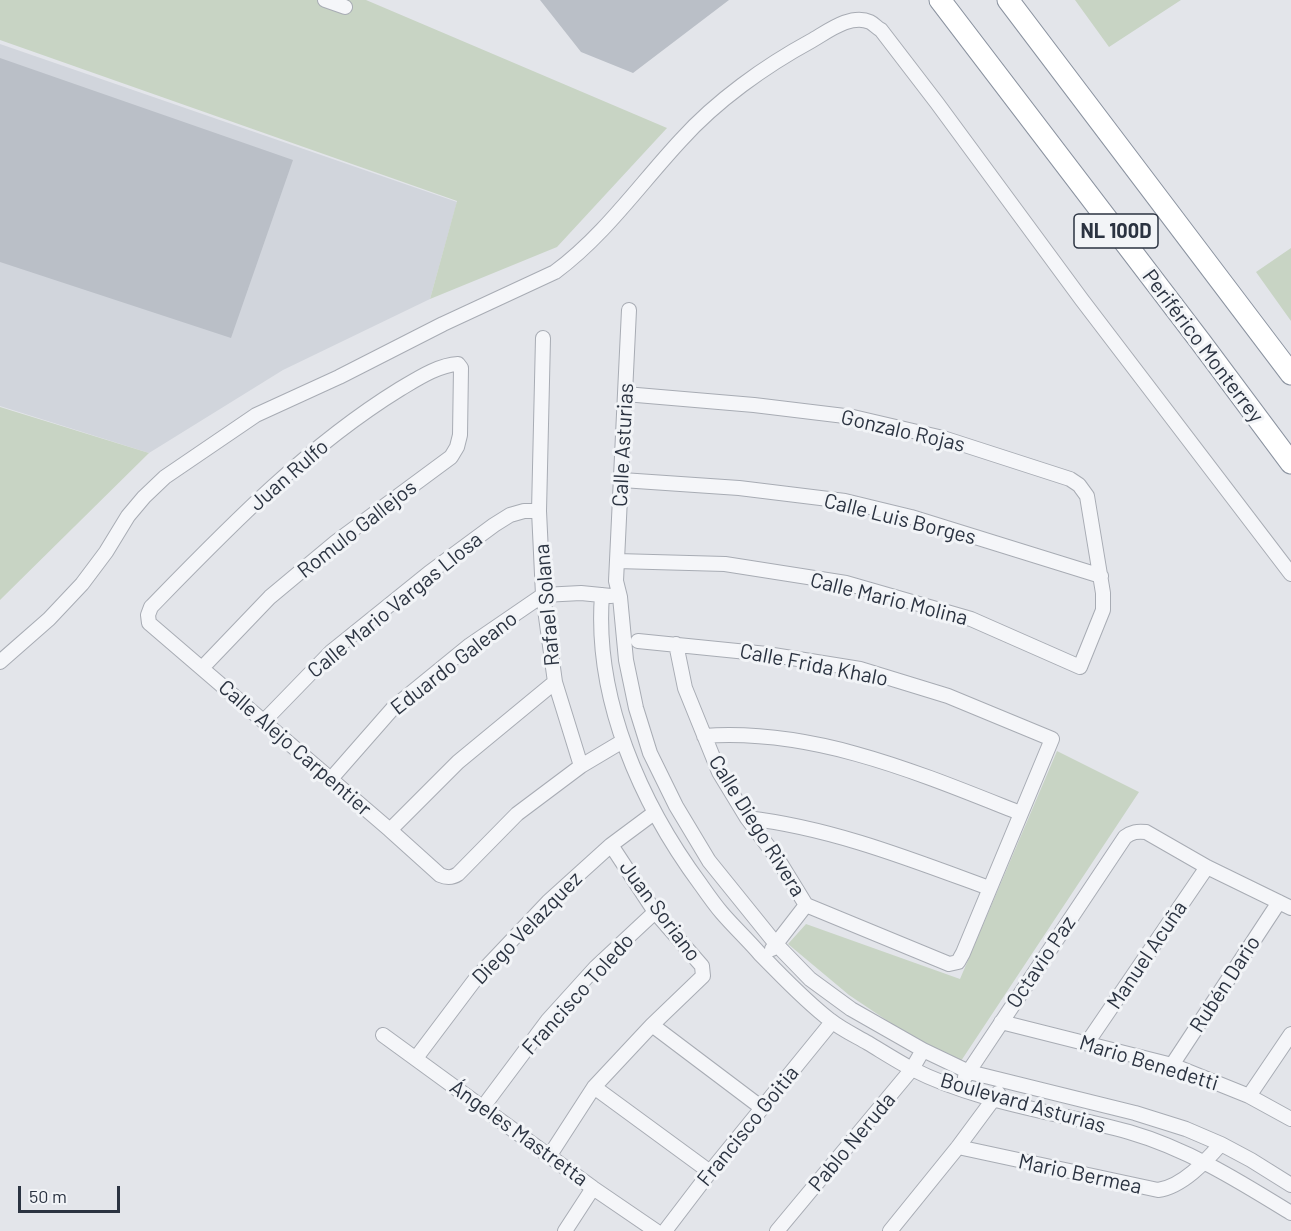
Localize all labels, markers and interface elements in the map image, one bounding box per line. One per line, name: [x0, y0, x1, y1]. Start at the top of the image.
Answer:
road number: NL 100D: [1074, 214, 1158, 248]
street label: Periférico Monterrey: [1137, 264, 1269, 428]
street label: Calle Asturias: [607, 382, 639, 508]
street label: Gonzalo Rojas: [839, 405, 967, 457]
street label: Juan Rulfo: [244, 434, 334, 516]
street label: Romulo Gallejos: [292, 475, 422, 583]
street label: Calle Luis Borges: [821, 488, 979, 550]
street label: Calle Mario Vargas Llosa: [303, 527, 487, 683]
street label: Rafael Solana: [529, 543, 565, 667]
street label: Calle Mario Molina: [808, 567, 970, 631]
street label: Eduardo Galeano: [386, 606, 522, 720]
street label: Calle Frida Khalo: [738, 638, 890, 692]
street label: Calle Alejo Carpentier: [213, 675, 377, 821]
street label: Calle Diego Rivera: [703, 751, 811, 901]
street label: Juan Soriano: [614, 856, 706, 966]
street label: Diego Velazquez: [467, 866, 587, 990]
street label: Manuel Acuña: [1102, 896, 1192, 1014]
street label: Octavio Paz: [1001, 911, 1081, 1013]
street label: Francisco Toledo: [517, 928, 639, 1060]
street label: Rubén Dario: [1184, 931, 1266, 1037]
street label: Mario Benedetti: [1076, 1030, 1222, 1096]
street label: Francisco Goitia: [692, 1061, 804, 1191]
street label: Boulevard Asturias: [937, 1067, 1109, 1139]
street label: Ángeles Mastretta: [445, 1074, 593, 1192]
street label: Pablo Neruda: [803, 1087, 901, 1197]
street label: Mario Bermea: [1016, 1149, 1144, 1199]
scale bar: [21, 1174, 123, 1212]
text: 50 m: [29, 1185, 67, 1207]

